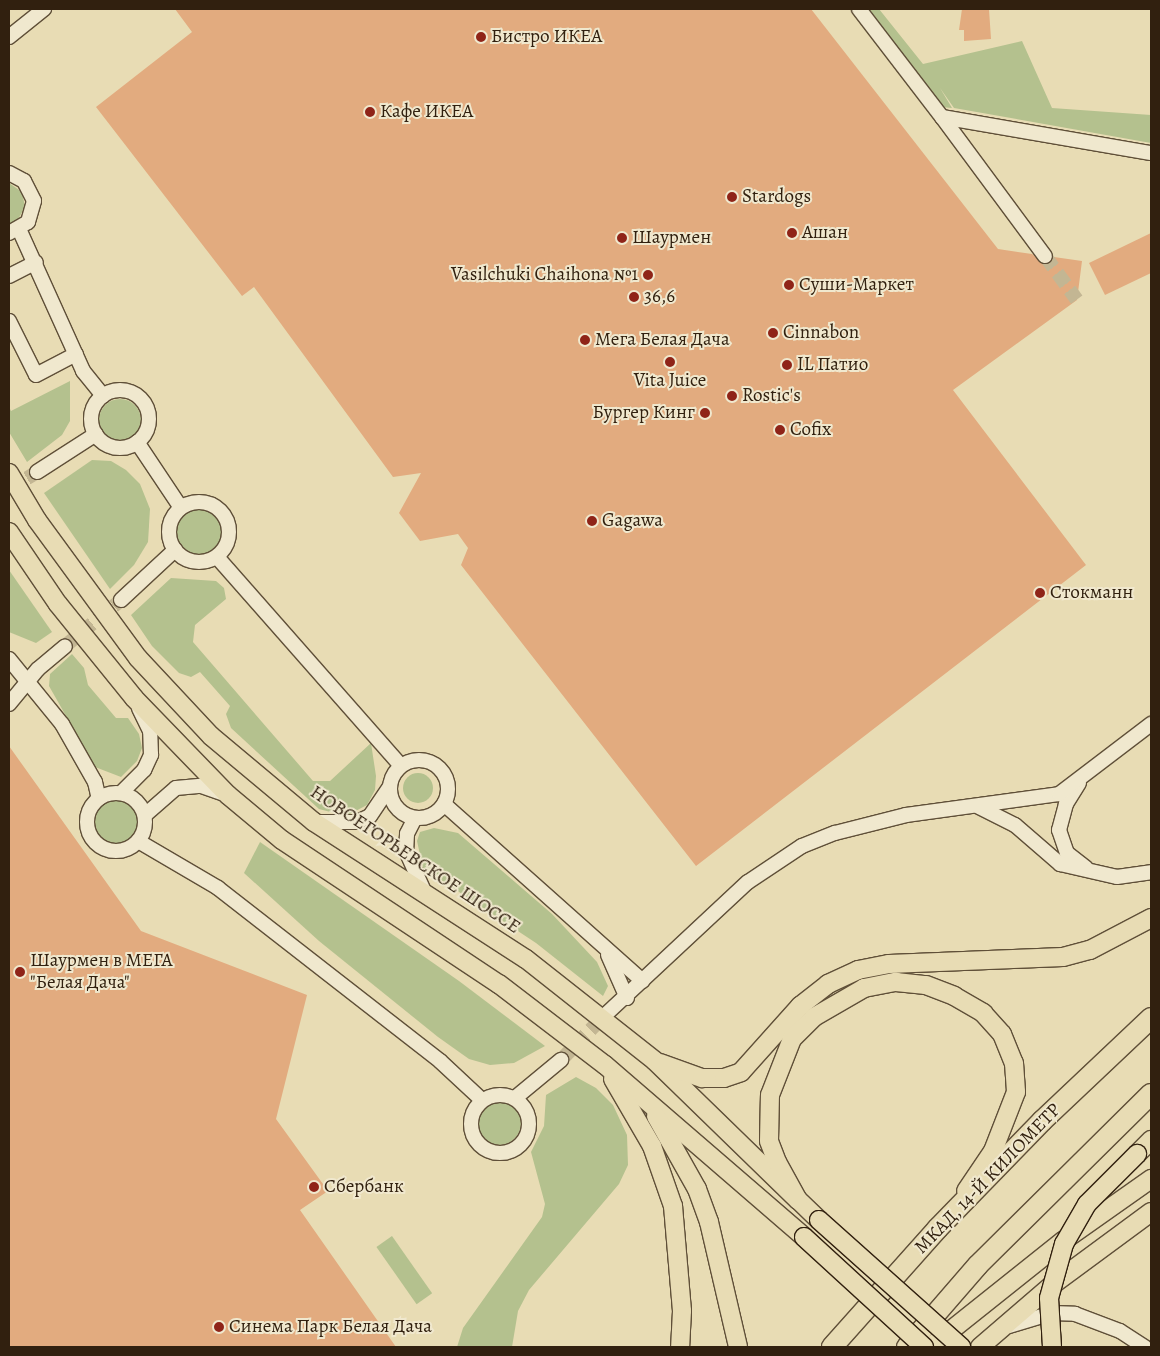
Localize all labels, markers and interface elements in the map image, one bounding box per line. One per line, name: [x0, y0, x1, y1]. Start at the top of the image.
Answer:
place label: Бистро ИКЕА: [491, 26, 602, 48]
marker: Бистро ИКЕА: [475, 31, 487, 43]
place label: Кафе ИКЕА: [380, 101, 473, 123]
marker: Кафе ИКЕА: [364, 106, 376, 118]
place label: Stardogs: [742, 186, 811, 208]
marker: Stardogs: [726, 191, 738, 203]
place label: Ашан: [802, 222, 848, 244]
place label: Шаурмен: [632, 227, 711, 249]
marker: Ашан: [786, 227, 798, 239]
marker: Шаурмен: [616, 232, 628, 244]
place label: Vasilchuki Chaihona №1: [451, 264, 638, 286]
marker: Vasilchuki Chaihona №1: [642, 269, 654, 281]
place label: Суши-Маркет: [799, 274, 914, 296]
marker: Суши-Маркет: [783, 279, 795, 291]
place label: 36,6: [644, 286, 675, 308]
marker: 36,6: [628, 291, 640, 303]
place label: Cinnabon: [783, 322, 859, 344]
marker: Cinnabon: [767, 327, 779, 339]
place label: Мега Белая Дача: [595, 329, 730, 351]
marker: Мега Белая Дача: [579, 334, 591, 346]
place label: IL Патио: [797, 354, 868, 376]
marker: Vita Juice: [664, 356, 676, 368]
marker: IL Патио: [781, 359, 793, 371]
place label: Vita Juice: [634, 370, 706, 392]
place label: Rostic's: [742, 385, 801, 407]
marker: Rostic's: [726, 390, 738, 402]
place label: Бургер Кинг: [592, 402, 695, 424]
marker: Бургер Кинг: [699, 407, 711, 419]
place label: Cofix: [790, 419, 831, 441]
marker: Cofix: [774, 424, 786, 436]
place label: Gagawa: [602, 510, 663, 532]
marker: Gagawa: [586, 515, 598, 527]
place label: Стокманн: [1050, 582, 1133, 604]
marker: Стокманн: [1034, 587, 1046, 599]
street label: НОВОЕГОРЬЕВСКОЕ ШОССЕ: [306, 781, 524, 939]
place label: Шаурмен в МЕГА "Белая Дача": [30, 950, 173, 994]
marker: Шаурмен в МЕГА "Белая Дача": [14, 966, 26, 978]
street label: МКАД, 14-Й КИЛОМЕТР: [910, 1099, 1066, 1259]
place label: Сбербанк: [324, 1176, 404, 1198]
marker: Сбербанк: [308, 1181, 320, 1193]
place label: Синема Парк Белая Дача: [229, 1316, 432, 1338]
marker: Синема Парк Белая Дача: [213, 1321, 225, 1333]

